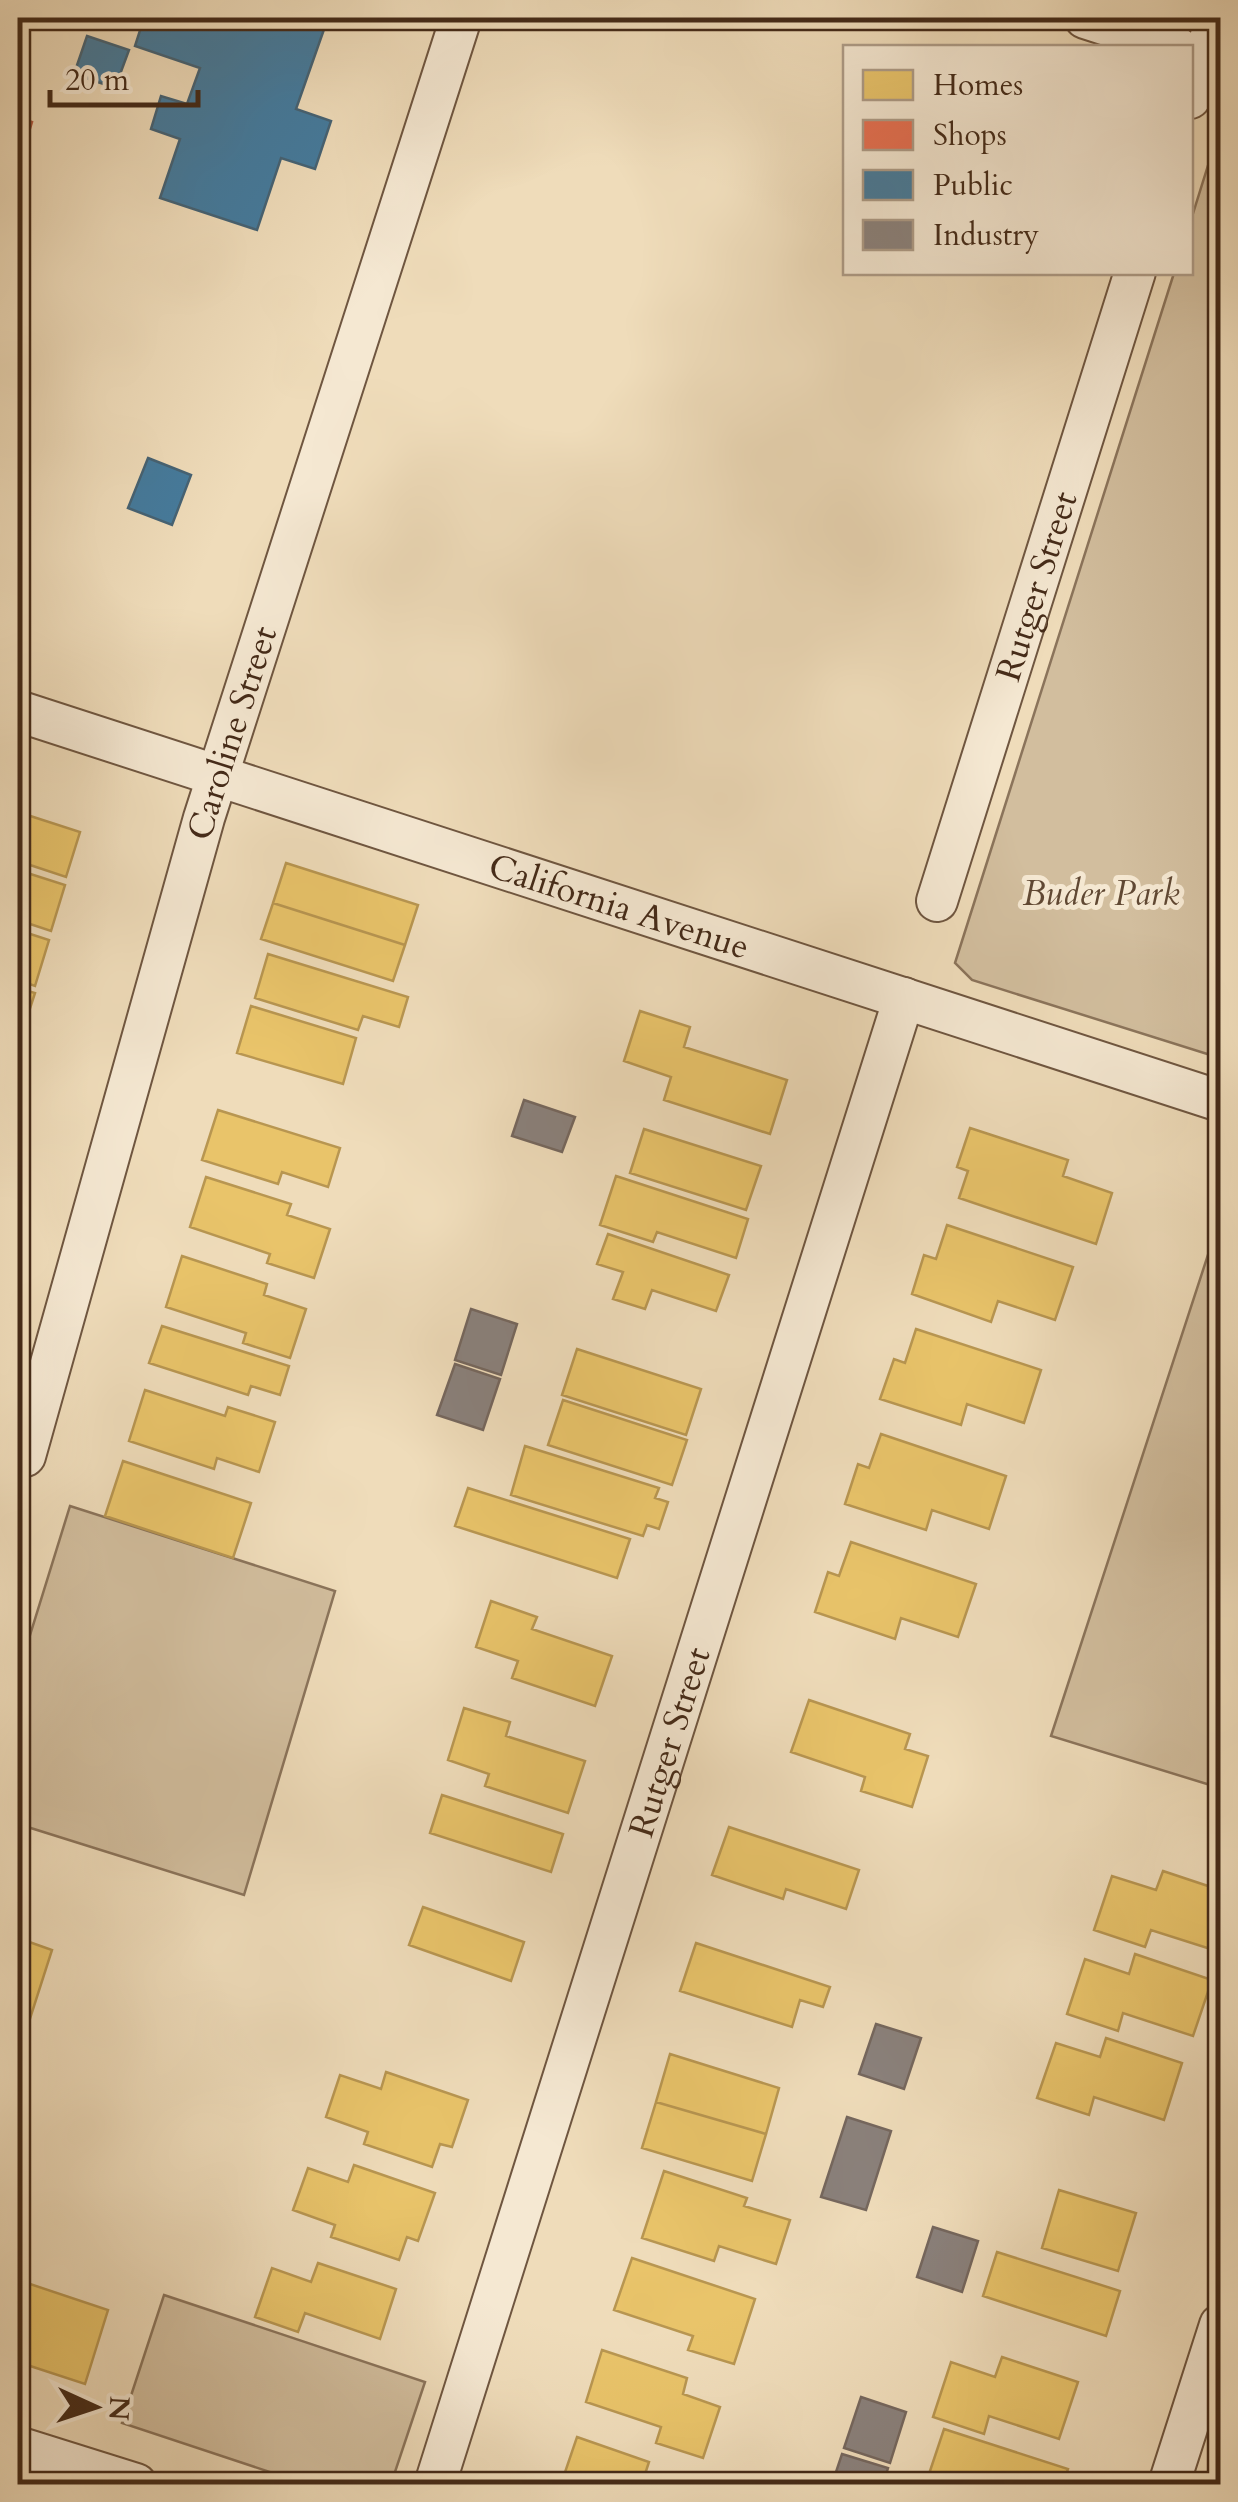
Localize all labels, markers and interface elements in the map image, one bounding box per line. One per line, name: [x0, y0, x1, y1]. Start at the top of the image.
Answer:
scale bar: [50, 45, 198, 107]
legend: [843, 45, 1193, 275]
text: 20 m: [65, 60, 130, 101]
text: Homes: [933, 65, 1023, 106]
text: Shops: [933, 115, 1007, 156]
text: Public: [933, 165, 1013, 206]
text: Industry: [933, 215, 1039, 256]
street label: Rutger Street: [985, 486, 1089, 687]
street label: Caroline Street: [176, 620, 289, 846]
street label: California Avenue: [483, 842, 755, 972]
park label: Buder Park: [1022, 870, 1180, 918]
street label: Rutger Street: [618, 1641, 723, 1843]
north arrow: [45, 2357, 145, 2457]
text: N: [99, 2395, 139, 2421]

